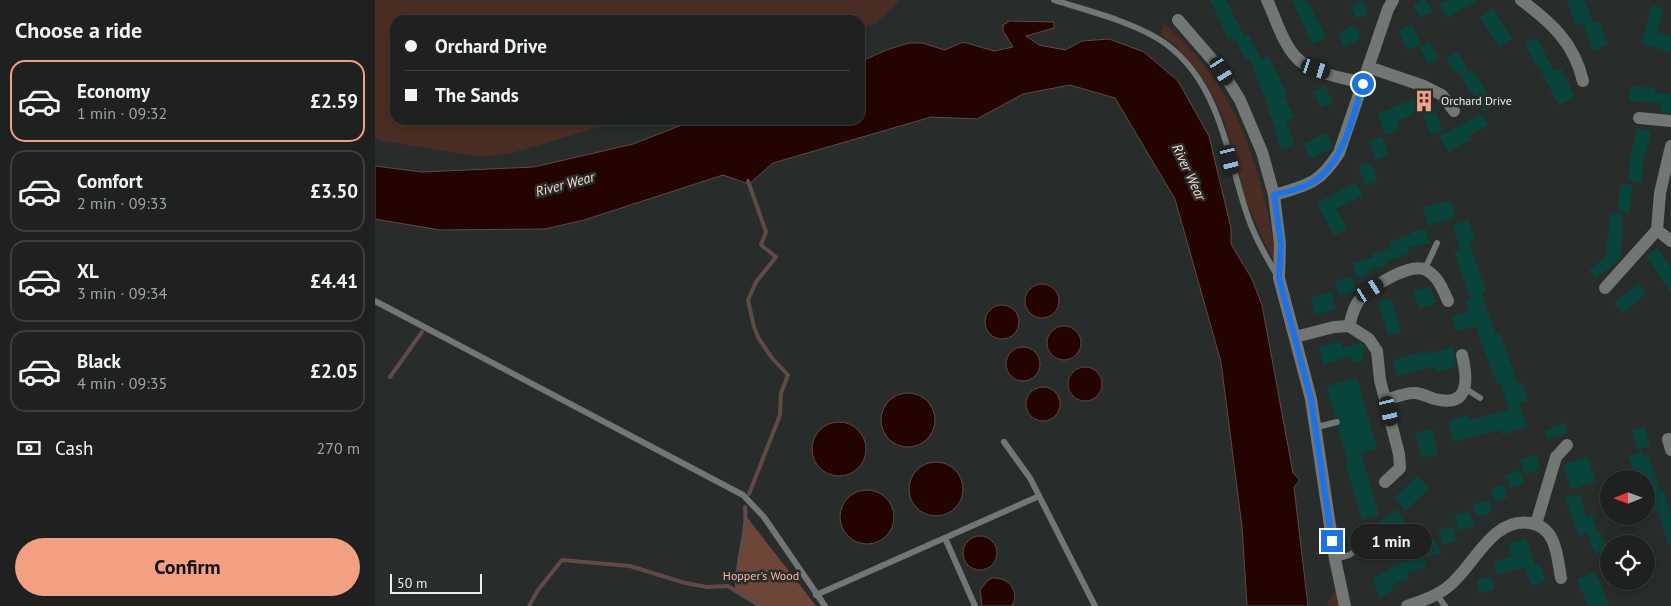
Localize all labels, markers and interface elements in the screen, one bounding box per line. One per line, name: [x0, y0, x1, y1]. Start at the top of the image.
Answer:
text: Choose a ride: [15, 16, 142, 44]
text: Orchard Drive: [435, 34, 547, 58]
car: [1207, 54, 1236, 88]
car: [1299, 57, 1332, 81]
route start: [1352, 73, 1374, 95]
icon: car: [17, 79, 62, 124]
text: Economy: [77, 79, 150, 103]
text: The Sands: [435, 83, 519, 107]
building icon: Orchard Drive: [1411, 88, 1437, 114]
text: £2.59: [310, 89, 358, 113]
place label: Orchard Drive: [1441, 93, 1512, 108]
text: 1 min · 09:32: [77, 103, 167, 123]
water label: River Wear: [1168, 141, 1211, 204]
car: [1219, 144, 1240, 176]
water label: River Wear: [533, 167, 598, 201]
icon: car: [17, 169, 62, 214]
text: Comfort: [77, 169, 143, 193]
text: £3.50: [310, 179, 358, 203]
text: 2 min · 09:33: [77, 193, 167, 213]
icon: car: [17, 259, 62, 304]
text: XL: [77, 259, 99, 283]
text: £4.41: [310, 269, 358, 293]
car: [1353, 276, 1386, 304]
text: 3 min · 09:34: [77, 283, 167, 303]
icon: car: [17, 349, 62, 394]
text: Black: [77, 349, 121, 373]
text: £2.05: [310, 359, 358, 383]
text: 4 min · 09:35: [77, 373, 167, 393]
car: [1378, 395, 1399, 427]
icon: cash: [15, 434, 43, 462]
text: Cash: [55, 436, 93, 460]
text: 270 m: [317, 438, 360, 458]
north arrow: [1600, 470, 1655, 525]
map controls: [1600, 470, 1655, 590]
callout: 1 min: [1349, 524, 1432, 558]
route end: [1321, 530, 1343, 552]
text: 1 min: [1371, 531, 1411, 551]
button: locate: [1600, 535, 1655, 590]
button: Confirm: [15, 538, 360, 596]
park label: Hopper's Wood: [723, 568, 799, 583]
scale bar: [390, 571, 483, 594]
text: 50 m: [397, 574, 427, 592]

